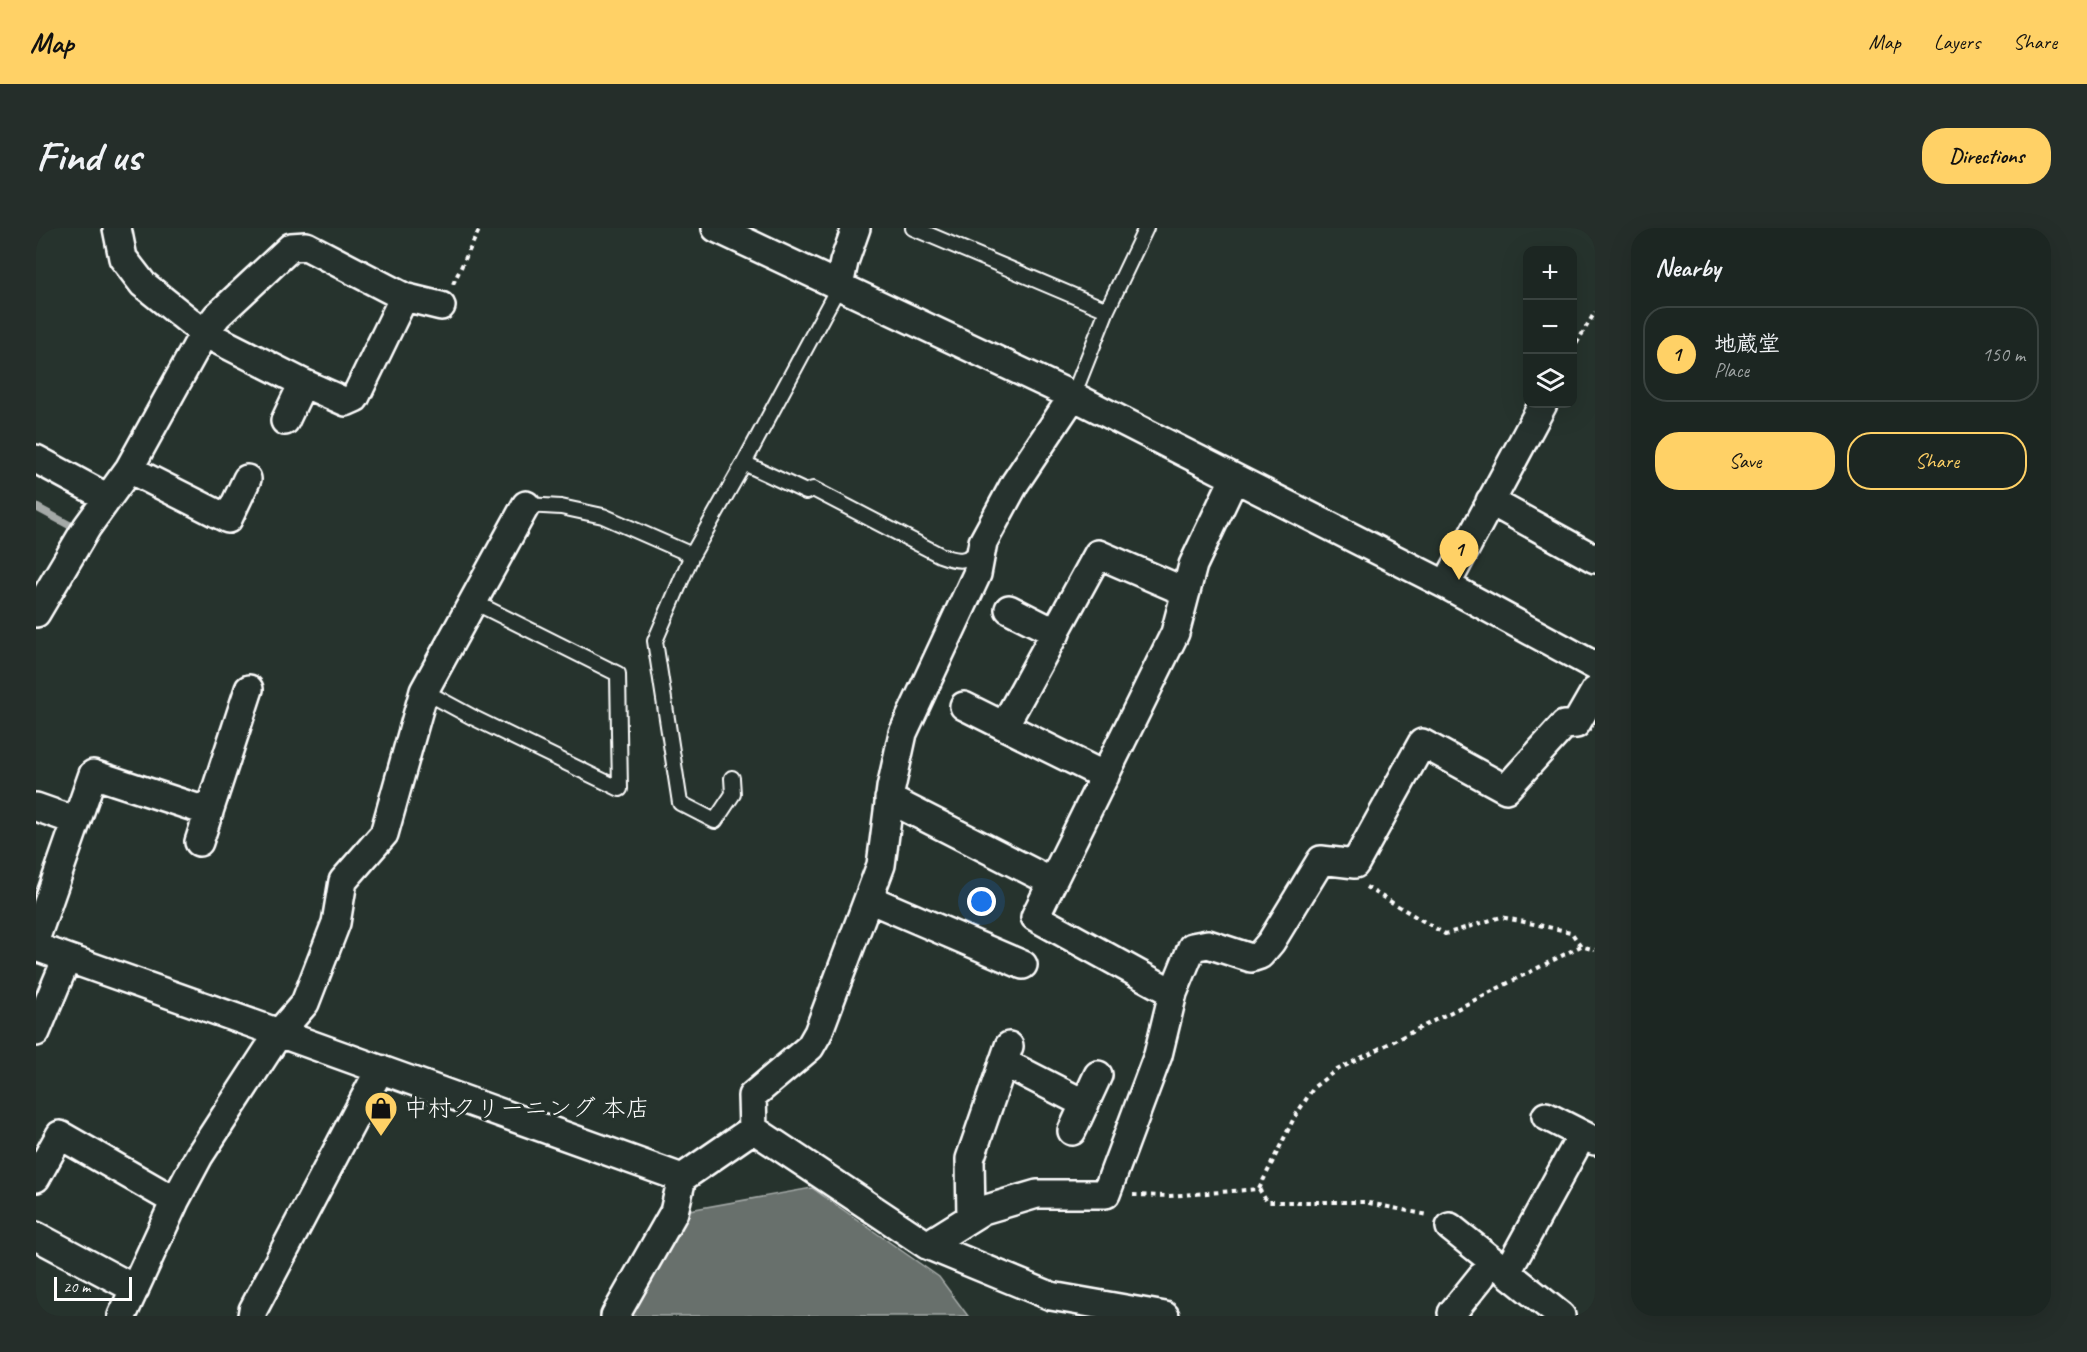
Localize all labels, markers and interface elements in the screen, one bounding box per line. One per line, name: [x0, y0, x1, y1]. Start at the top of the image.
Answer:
text: Map: [30, 25, 73, 60]
text: Map: [1868, 29, 1901, 55]
text: Layers: [1934, 29, 1980, 55]
text: Share: [2013, 29, 2057, 55]
button: Directions: [1922, 128, 2051, 184]
text: Find us: [36, 130, 141, 183]
map controls: [1523, 246, 1577, 408]
button: +: [1523, 246, 1577, 300]
text: Nearby: [1655, 251, 1720, 284]
button: −: [1523, 300, 1577, 354]
text: 地蔵堂: [1714, 330, 1780, 358]
text: 1: [1672, 342, 1681, 367]
text: 150 m: [1982, 342, 2025, 367]
button: layers: [1523, 354, 1577, 408]
text: Place: [1714, 358, 1749, 383]
button: Save: [1655, 432, 1835, 490]
button: Share: [1847, 432, 2027, 490]
pin: 1: [1440, 530, 1478, 580]
your location: [967, 887, 996, 916]
shop icon: 中村クリーニング 本店: [363, 1090, 399, 1137]
place label: 中村クリーニング 本店: [404, 1093, 650, 1123]
scale bar: [54, 1274, 132, 1302]
text: 20 m: [63, 1277, 90, 1297]

